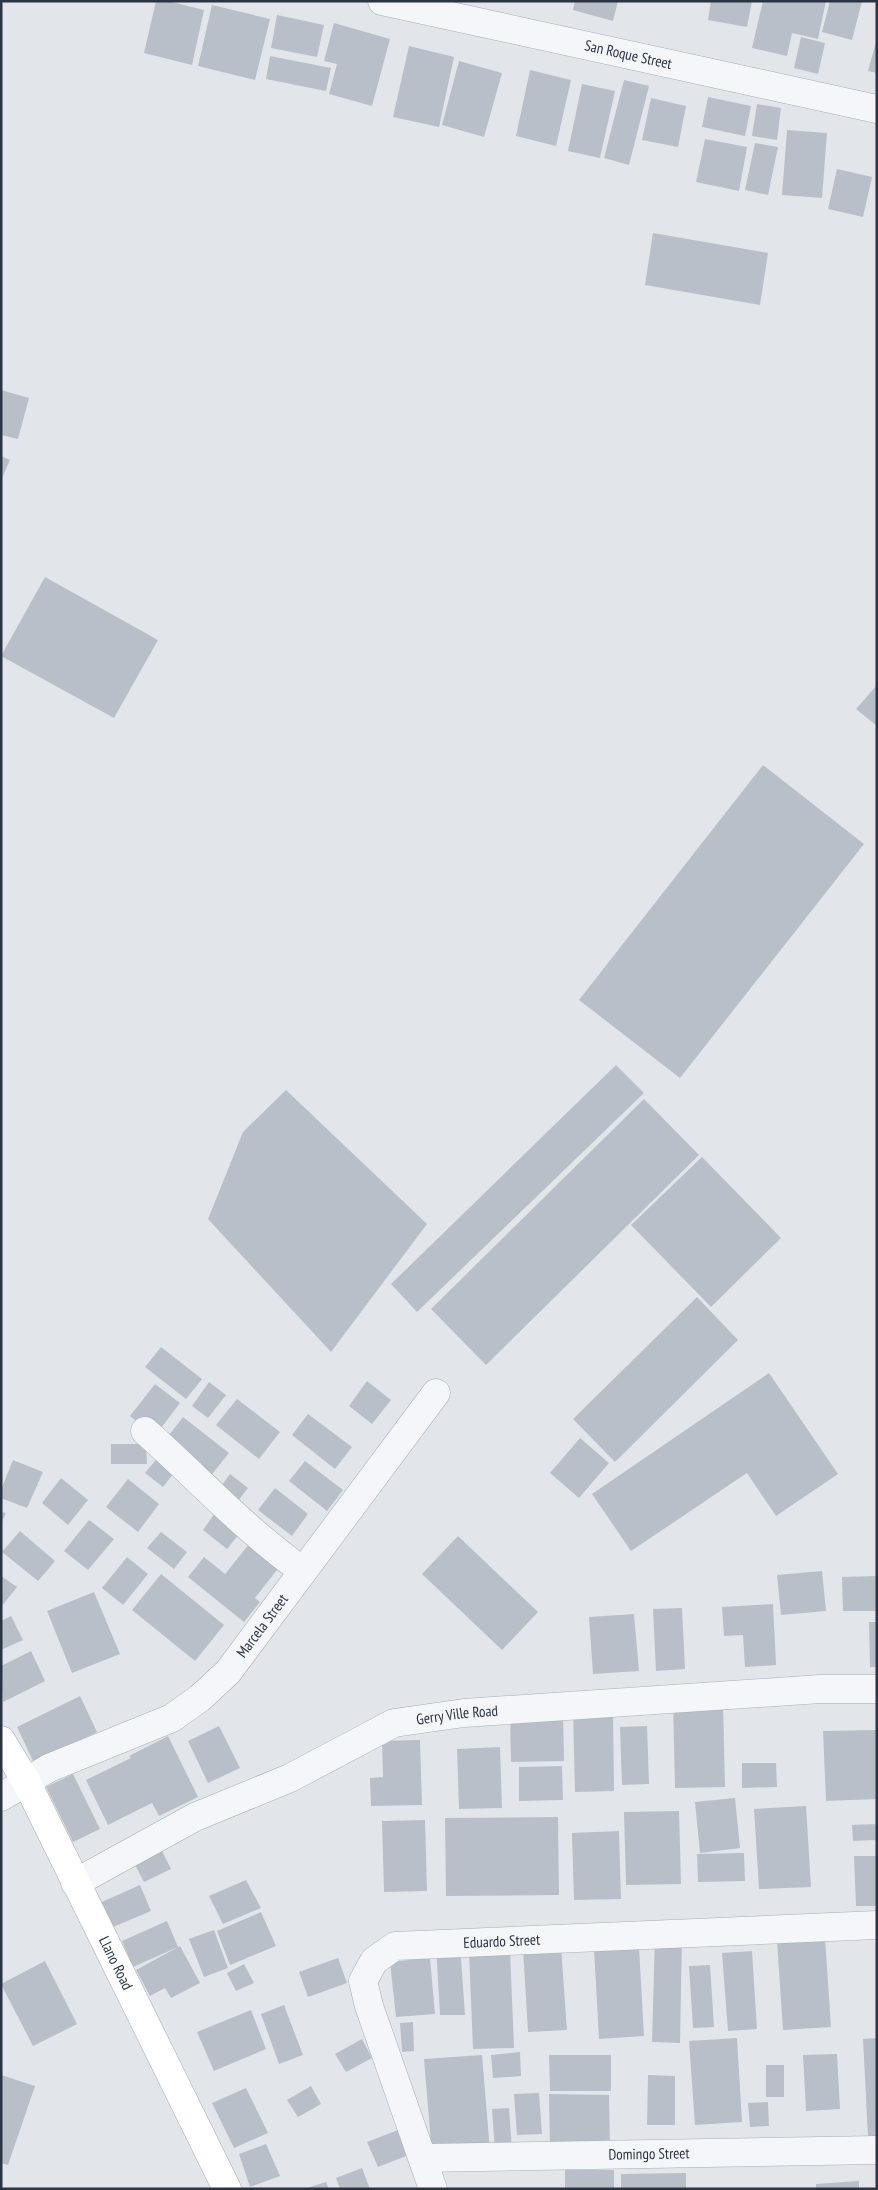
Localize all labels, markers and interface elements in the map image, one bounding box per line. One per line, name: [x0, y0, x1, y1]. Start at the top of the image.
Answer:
street label: San Roque Street: [583, 35, 674, 73]
street label: Marcela Street: [232, 1590, 292, 1661]
street label: Gerry Ville Road: [415, 1701, 499, 1729]
street label: Eduardo Street: [463, 1930, 540, 1952]
street label: Llano Road: [95, 1933, 137, 1993]
street label: Domingo Street: [608, 2143, 690, 2164]

